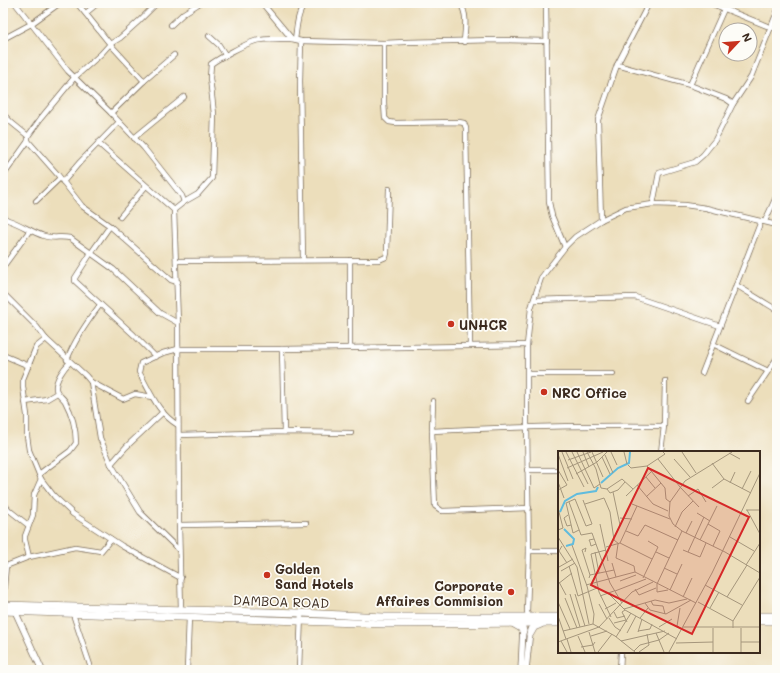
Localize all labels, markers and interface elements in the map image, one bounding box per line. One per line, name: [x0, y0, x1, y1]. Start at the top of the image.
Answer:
north arrow: [718, 22, 758, 62]
text: N: [739, 30, 756, 44]
place label: UNHCR: [459, 316, 507, 333]
marker: UNHCR: [446, 319, 456, 329]
place label: NRC Office: [552, 384, 627, 401]
marker: NRC Office: [539, 387, 549, 397]
inset map: [558, 451, 760, 653]
place label: Golden Sand Hotels: [275, 560, 353, 592]
marker: Golden Sand Hotels: [262, 570, 272, 580]
place label: Corporate Affaires Commision: [376, 577, 503, 609]
marker: Corporate Affaires Commision: [506, 587, 516, 597]
street label: DAMBOA ROAD: [233, 591, 330, 611]

